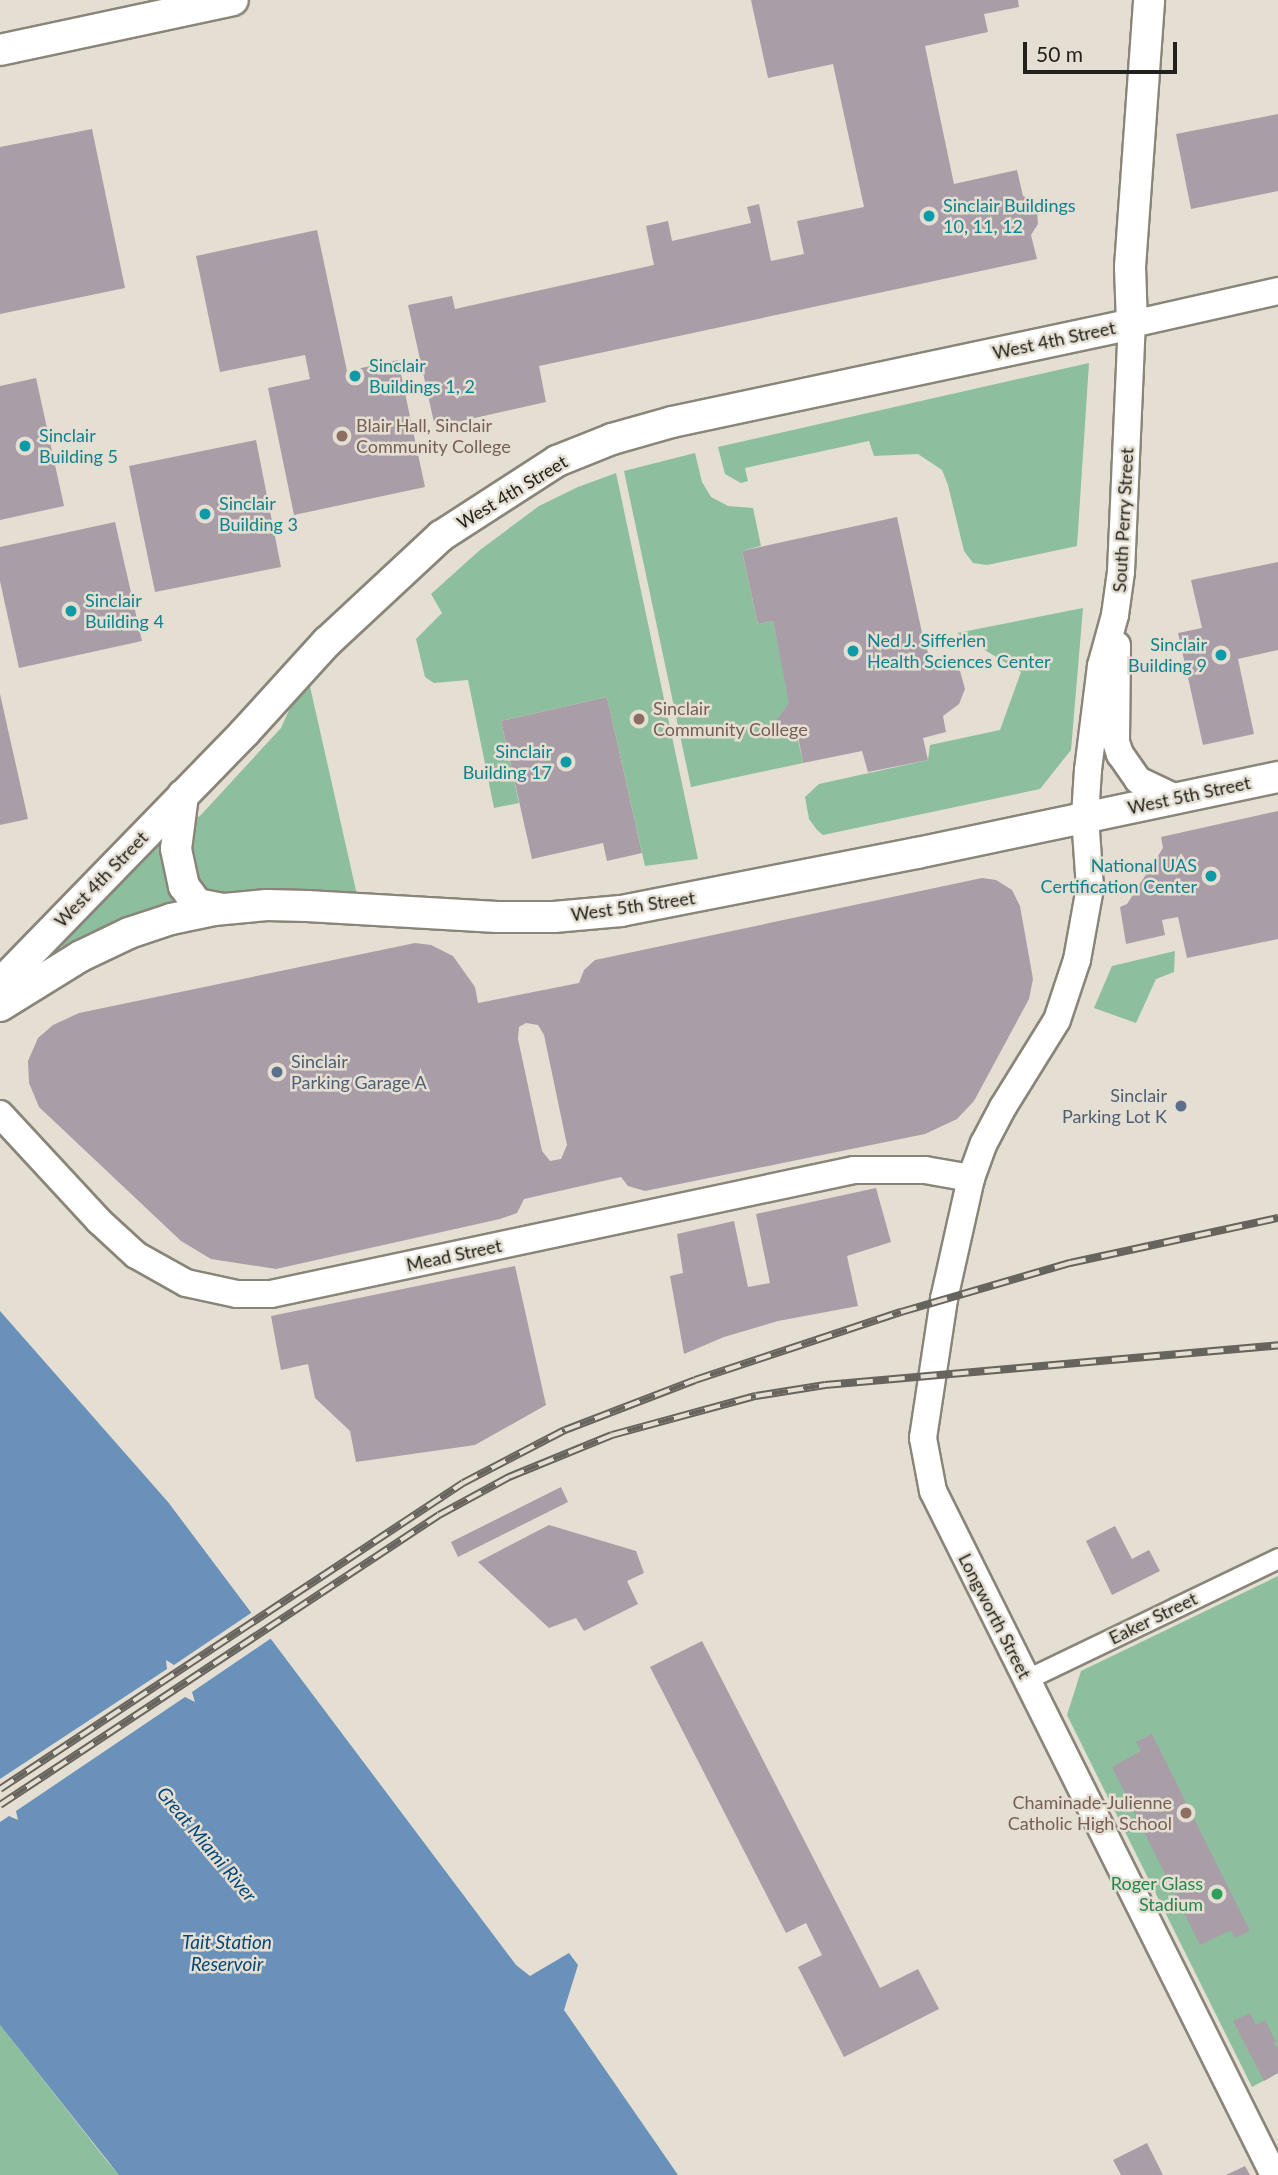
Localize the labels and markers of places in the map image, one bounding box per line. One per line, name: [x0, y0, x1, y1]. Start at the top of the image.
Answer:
place label: Sinclair Buildings 10, 11, 12: [943, 195, 1076, 238]
marker: Sinclair Buildings 10, 11, 12: [921, 208, 937, 224]
place label: Sinclair Buildings 1, 2: [369, 355, 475, 398]
marker: Sinclair Buildings 1, 2: [347, 368, 363, 384]
place label: Blair Hall, Sinclair Community College: [356, 415, 511, 458]
place label: Sinclair Building 5: [39, 425, 118, 467]
marker: Blair Hall, Sinclair Community College: [334, 428, 350, 444]
marker: Sinclair Building 5: [17, 438, 33, 454]
place label: Sinclair Building 3: [219, 493, 298, 536]
marker: Sinclair Building 3: [197, 506, 213, 522]
place label: Sinclair Building 4: [85, 590, 164, 632]
marker: Sinclair Building 4: [63, 603, 79, 619]
place label: Ned J. Sifferlen Health Sciences Center: [867, 630, 1051, 672]
place label: Sinclair Building 9: [1128, 634, 1207, 676]
marker: Ned J. Sifferlen Health Sciences Center: [845, 643, 861, 659]
marker: Sinclair Building 9: [1213, 647, 1229, 663]
place label: Sinclair Community College: [653, 698, 808, 740]
marker: Sinclair Community College: [631, 711, 647, 727]
place label: Sinclair Building 17: [463, 741, 552, 784]
marker: Sinclair Building 17: [558, 754, 574, 770]
place label: National UAS Certification Center: [1041, 855, 1197, 898]
marker: National UAS Certification Center: [1203, 868, 1219, 884]
place label: Sinclair Parking Garage A: [291, 1051, 427, 1094]
marker: Sinclair Parking Garage A: [269, 1064, 285, 1080]
place label: Sinclair Parking Lot K: [1062, 1085, 1167, 1128]
marker: Sinclair Parking Lot K: [1173, 1098, 1189, 1114]
place label: Chaminade-Julienne Catholic High School: [1008, 1792, 1172, 1834]
marker: Chaminade-Julienne Catholic High School: [1178, 1805, 1194, 1821]
place label: Roger Glass Stadium: [1110, 1873, 1203, 1916]
marker: Roger Glass Stadium: [1209, 1886, 1225, 1902]

